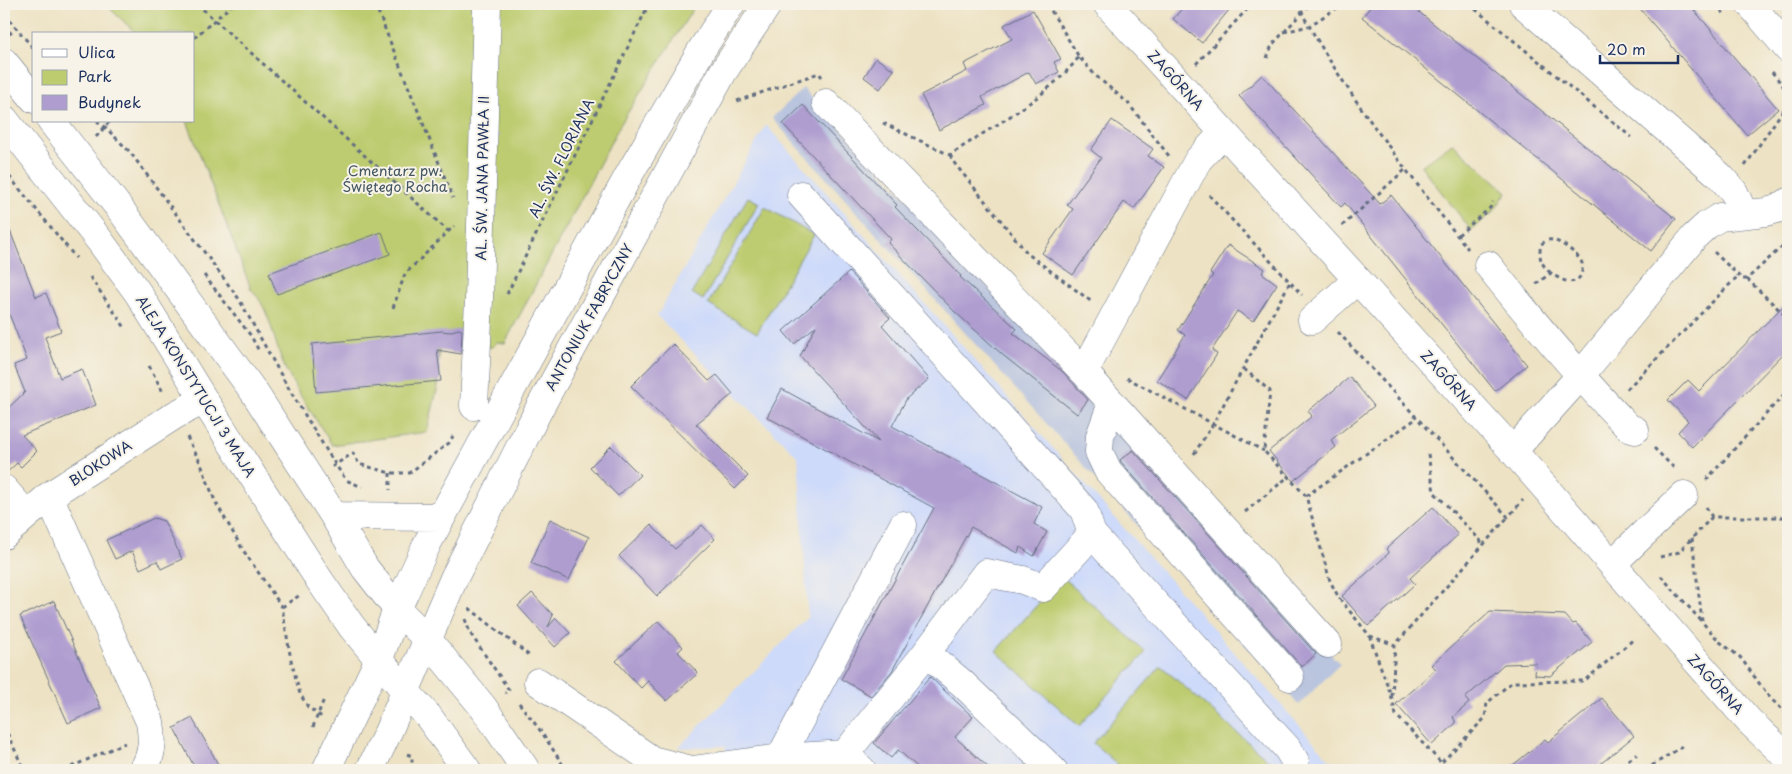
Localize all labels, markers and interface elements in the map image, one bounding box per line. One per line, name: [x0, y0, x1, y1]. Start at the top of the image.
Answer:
legend: [32, 32, 195, 122]
scale bar: [1600, 32, 1677, 64]
text: 20 m: [1607, 37, 1646, 60]
text: Ulica: [78, 40, 116, 63]
street label: ZAGÓRNA: [1143, 45, 1209, 115]
text: Park: [78, 64, 112, 87]
text: Budynek: [78, 90, 141, 113]
street label: AL. ŚW. FLORIANA: [523, 94, 599, 221]
street label: AL. ŚW. JANA PAWŁA II: [470, 95, 494, 261]
park label: Cmentarz pw. Świętego Rocha: [343, 160, 448, 197]
street label: ANTONIUK FABRYCZNY: [540, 240, 638, 394]
street label: ALEJA KONSTYTUCJI 3 MAJA: [131, 291, 261, 481]
street label: ZAGÓRNA: [1416, 345, 1482, 415]
street label: BLOKOWA: [64, 435, 136, 491]
street label: ZAGÓRNA: [1683, 649, 1749, 719]

